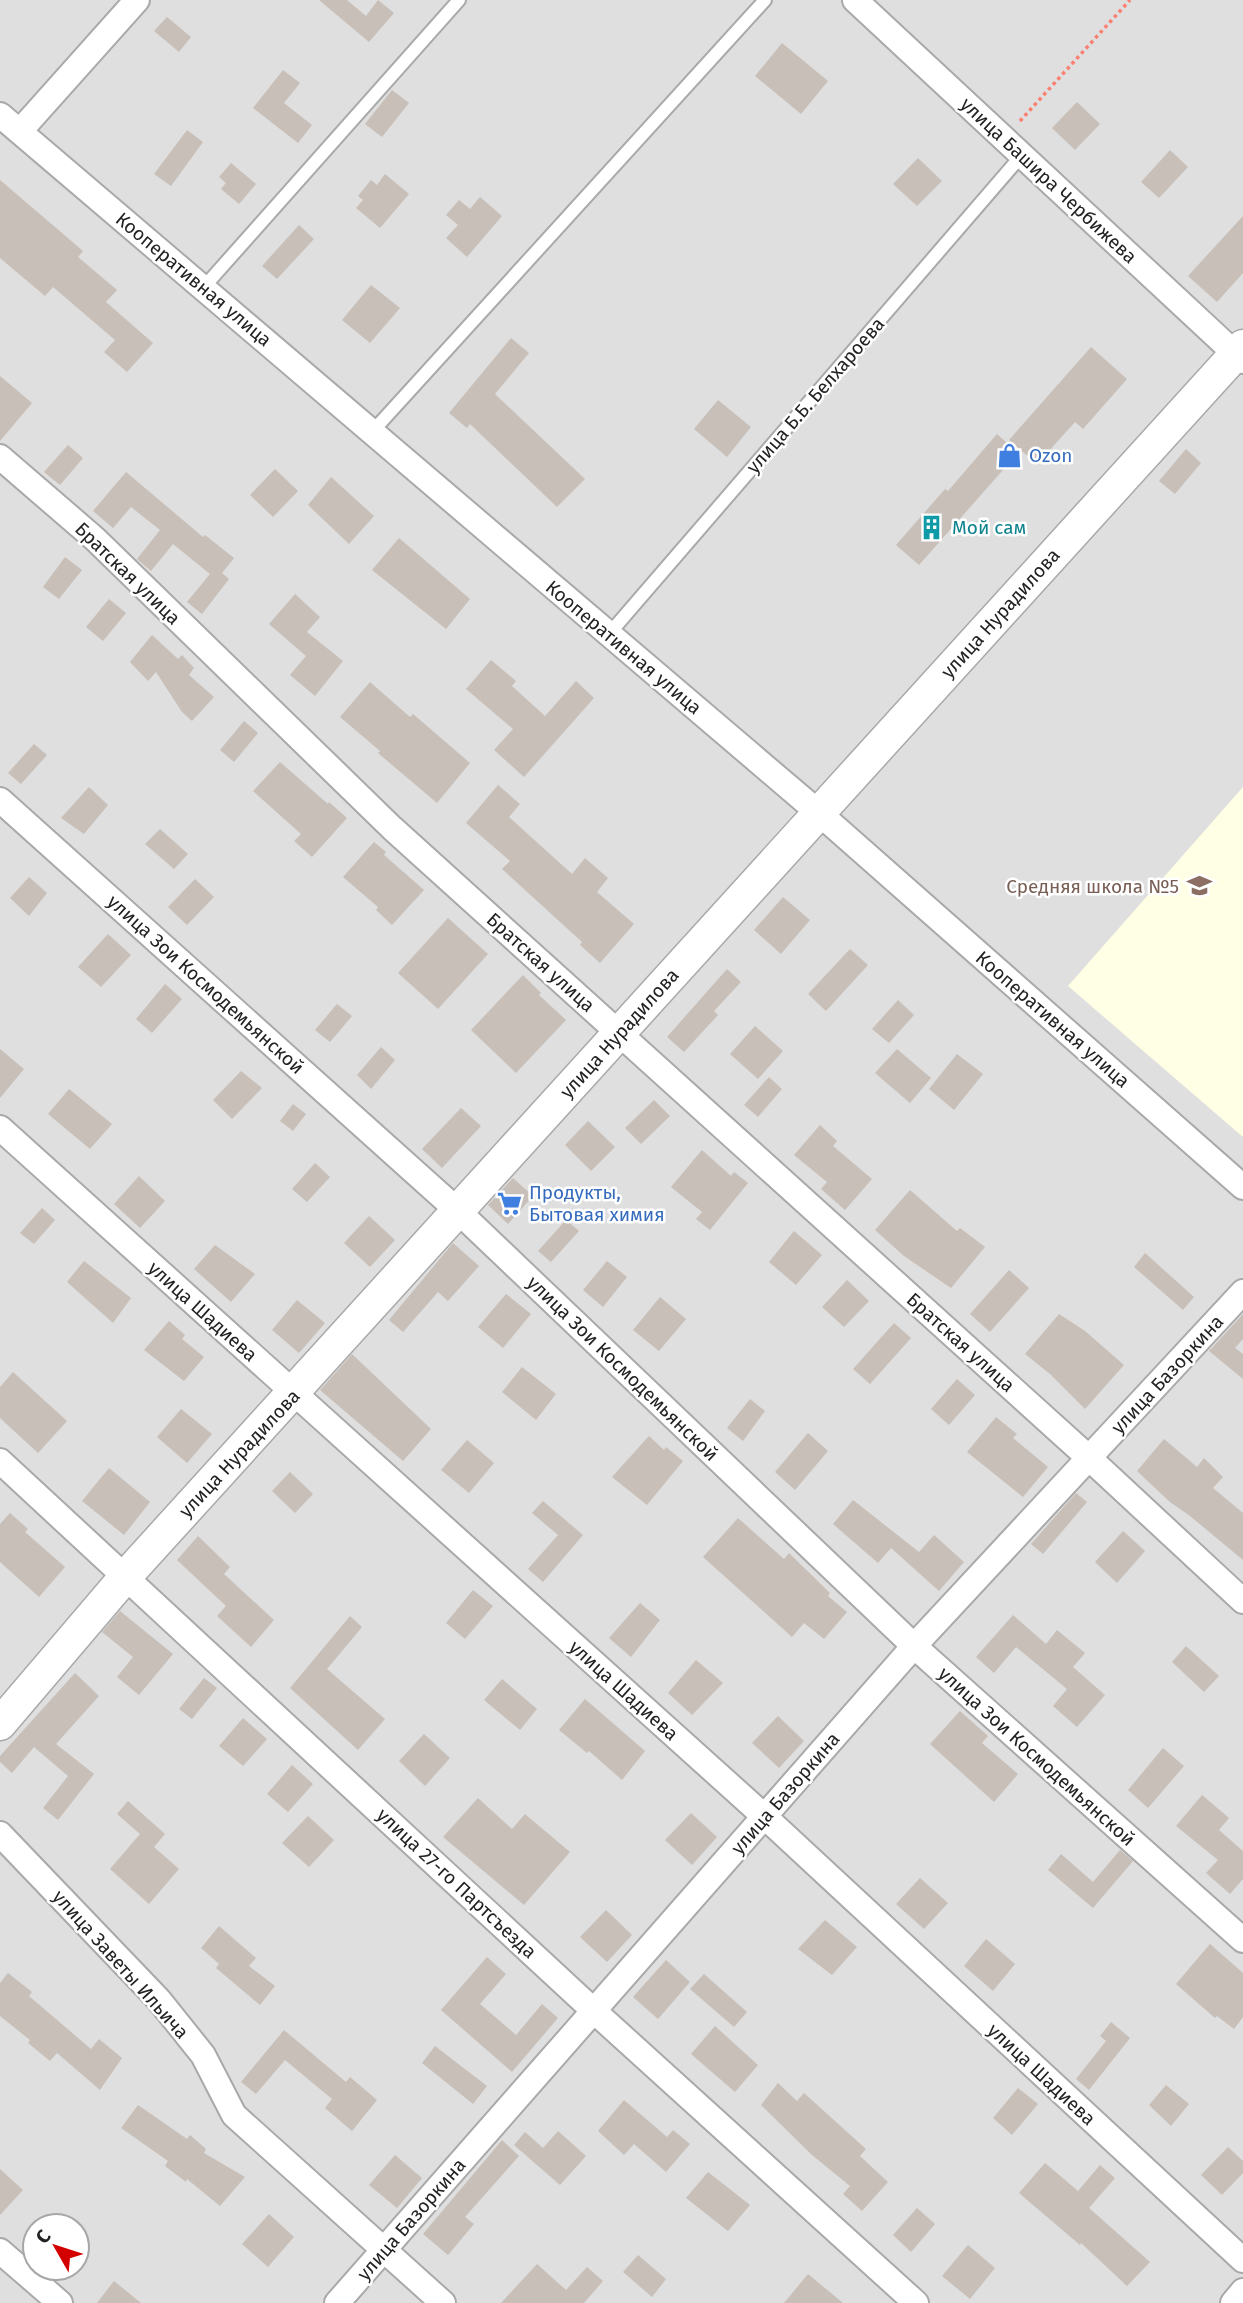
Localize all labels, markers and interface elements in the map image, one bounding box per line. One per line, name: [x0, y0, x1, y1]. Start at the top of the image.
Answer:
street label: улица Башира Чербижева: [956, 93, 1142, 268]
street label: Кооперативная улица: [111, 207, 276, 351]
street label: улица Б.Б. Белхароева: [741, 313, 889, 478]
shop icon: Ozon: [995, 441, 1023, 469]
place label: Ozon: [1029, 444, 1072, 467]
building icon: Мой сам: [918, 513, 946, 541]
place label: Мой сам: [952, 516, 1026, 539]
street label: Братская улица: [70, 517, 185, 629]
street label: улица Нурадилова: [936, 544, 1065, 683]
street label: Кооперативная улица: [541, 575, 706, 719]
school or university icon: Средняя школа №5: [1185, 872, 1213, 900]
place label: Средняя школа №5: [1006, 875, 1179, 898]
street label: улица Зои Космодемьянской: [103, 890, 309, 1079]
street label: Братская улица: [482, 908, 599, 1017]
street label: Кооперативная улица: [971, 946, 1134, 1093]
street label: улица Нурадилова: [555, 964, 684, 1103]
place label: Продукты, Бытовая химия: [529, 1181, 665, 1226]
supermarket icon: Продукты, Бытовая химия: [495, 1189, 523, 1217]
street label: улица Шадиева: [143, 1256, 262, 1366]
street label: улица Зои Космодемьянской: [522, 1271, 723, 1466]
street label: Братская улица: [902, 1288, 1019, 1397]
street label: улица Базоркина: [1106, 1310, 1228, 1438]
street label: улица Нурадилова: [174, 1385, 305, 1522]
street label: улица Шадиева: [564, 1635, 683, 1745]
street label: улица Зои Космодемьянской: [934, 1662, 1140, 1851]
street label: улица Базоркина: [726, 1728, 845, 1859]
street label: улица 27-го Партсъезда: [372, 1803, 541, 1963]
street label: улица Заветы Ильича: [48, 1885, 193, 2043]
street label: улица Шадиева: [983, 2019, 1100, 2130]
street label: улица Базоркина: [352, 2154, 471, 2285]
north arrow: [21, 2212, 91, 2282]
text: С: [31, 2225, 56, 2248]

